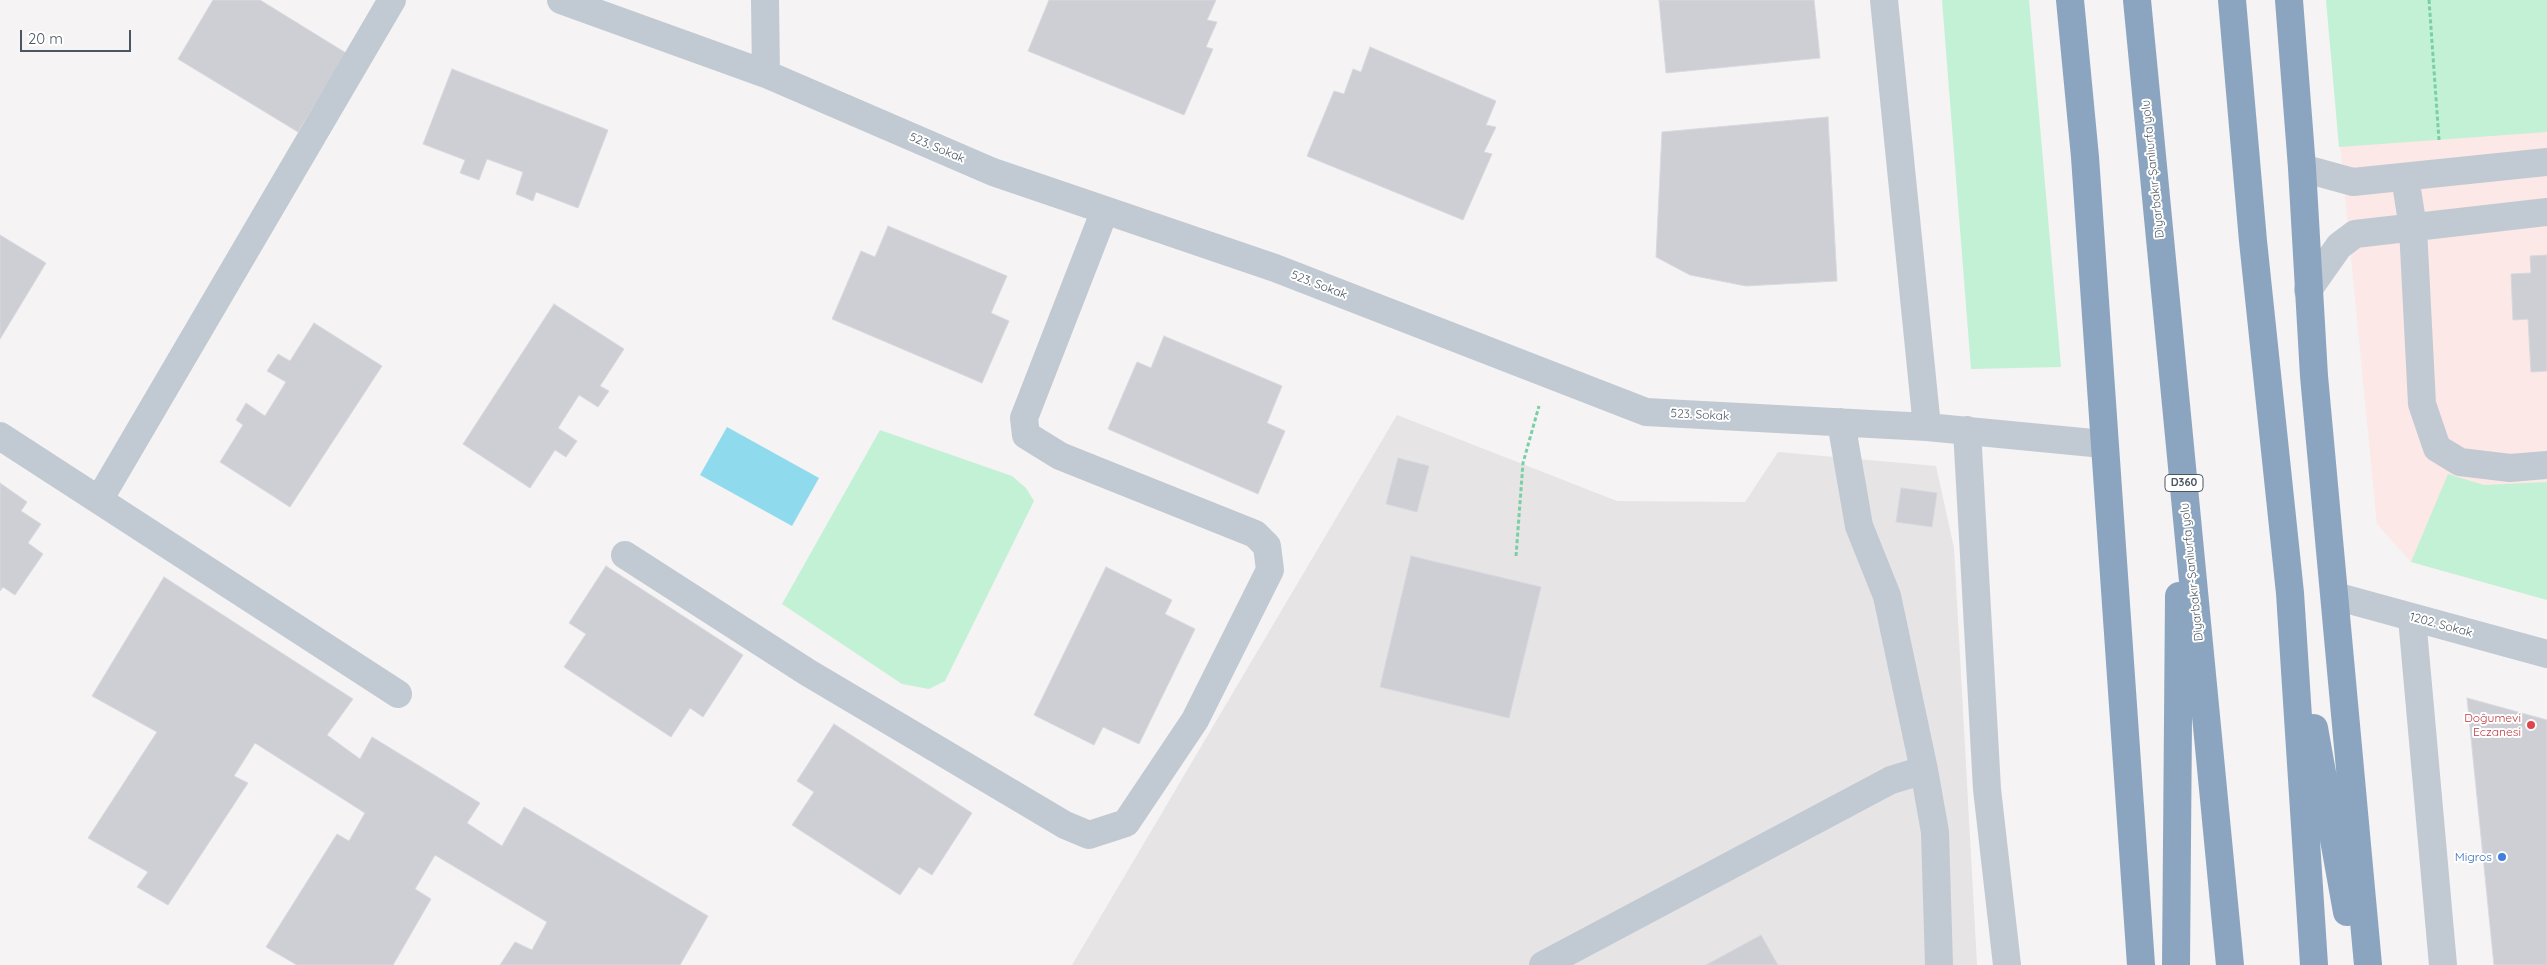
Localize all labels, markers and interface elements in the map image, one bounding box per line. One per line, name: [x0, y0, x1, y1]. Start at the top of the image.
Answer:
scale bar: [22, 20, 134, 52]
text: 20 m: [28, 29, 63, 48]
street label: Diyarbakır-Şanlıurfa yolu: [2139, 99, 2167, 239]
street label: 523. Sokak: [907, 130, 967, 166]
street label: 523. Sokak: [1289, 268, 1349, 302]
street label: 523. Sokak: [1670, 406, 1730, 424]
road number: D360: [2165, 474, 2203, 492]
street label: Diyarbakır-Şanlıurfa yolu: [2178, 502, 2206, 642]
street label: 1202. Sokak: [2408, 610, 2474, 640]
place label: Doğumevi Eczanesi: [2464, 711, 2521, 739]
marker: Doğumevi Eczanesi: [2525, 719, 2537, 731]
place label: Migros: [2455, 850, 2492, 864]
marker: Migros: [2496, 851, 2508, 863]

